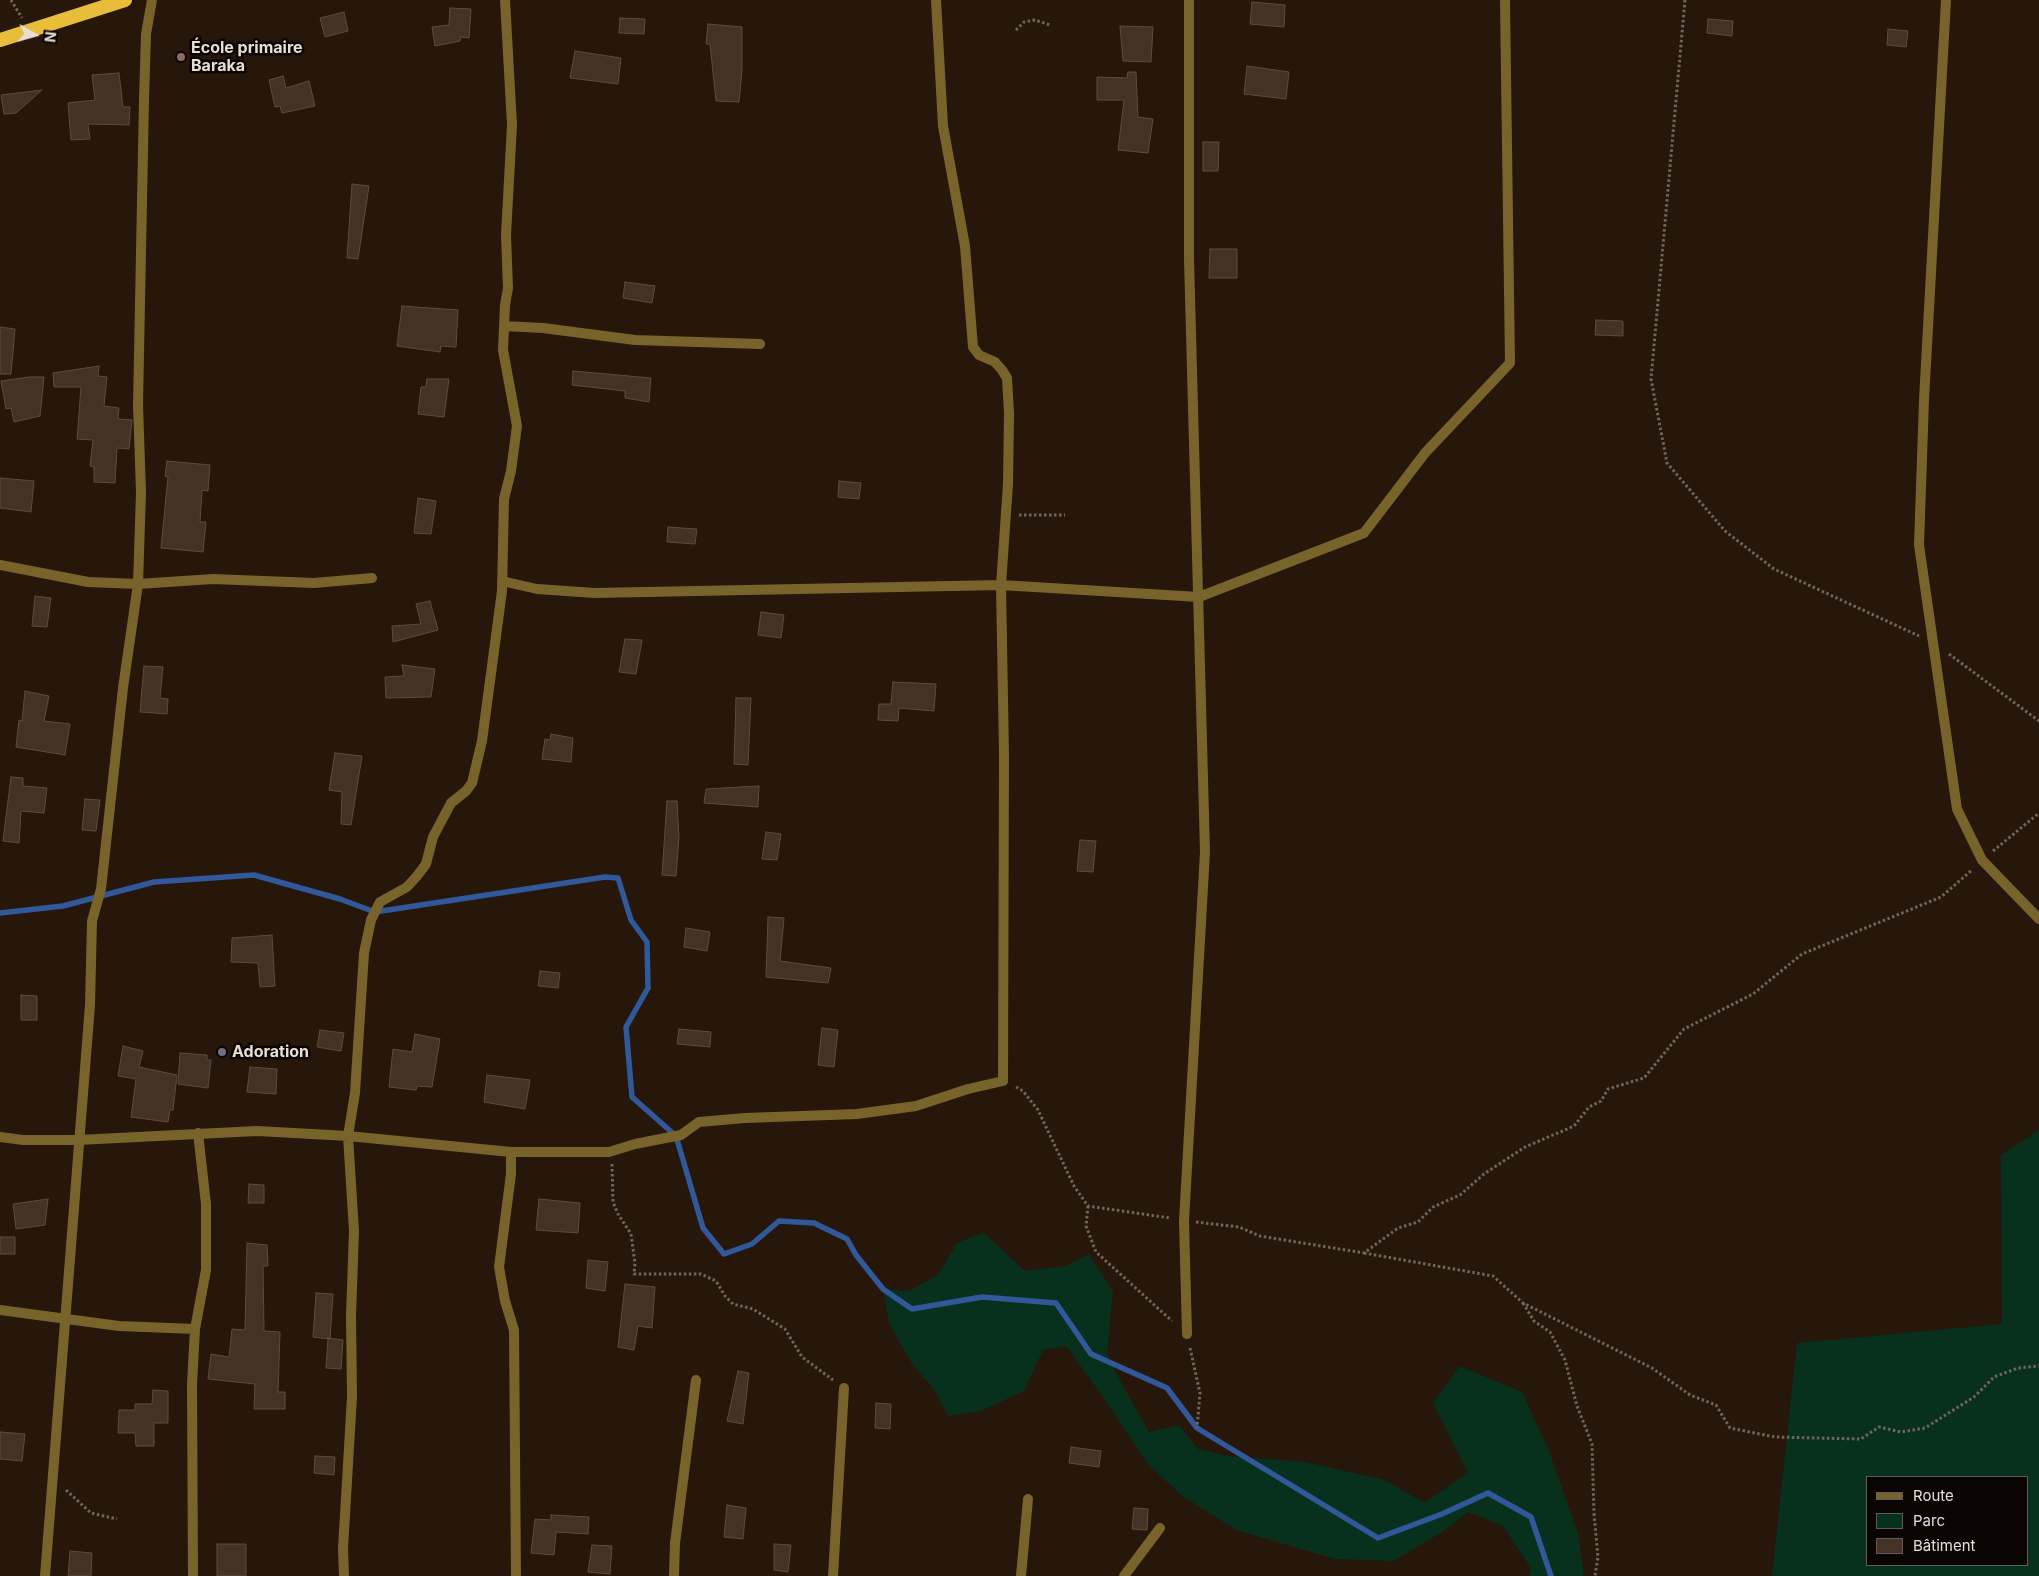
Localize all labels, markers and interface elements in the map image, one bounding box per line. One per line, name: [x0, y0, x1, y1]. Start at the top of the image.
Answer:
north arrow: [10, 10, 60, 60]
text: N: [41, 31, 59, 43]
place label: École primaire Baraka: [191, 38, 303, 76]
marker: École primaire Baraka: [175, 51, 187, 63]
place label: Adoration: [232, 1042, 309, 1062]
marker: Adoration: [216, 1046, 228, 1058]
legend: [1866, 1476, 2029, 1566]
text: Route: [1913, 1486, 1954, 1505]
text: Parc: [1913, 1511, 1945, 1530]
text: Bâtiment: [1913, 1536, 1975, 1555]

